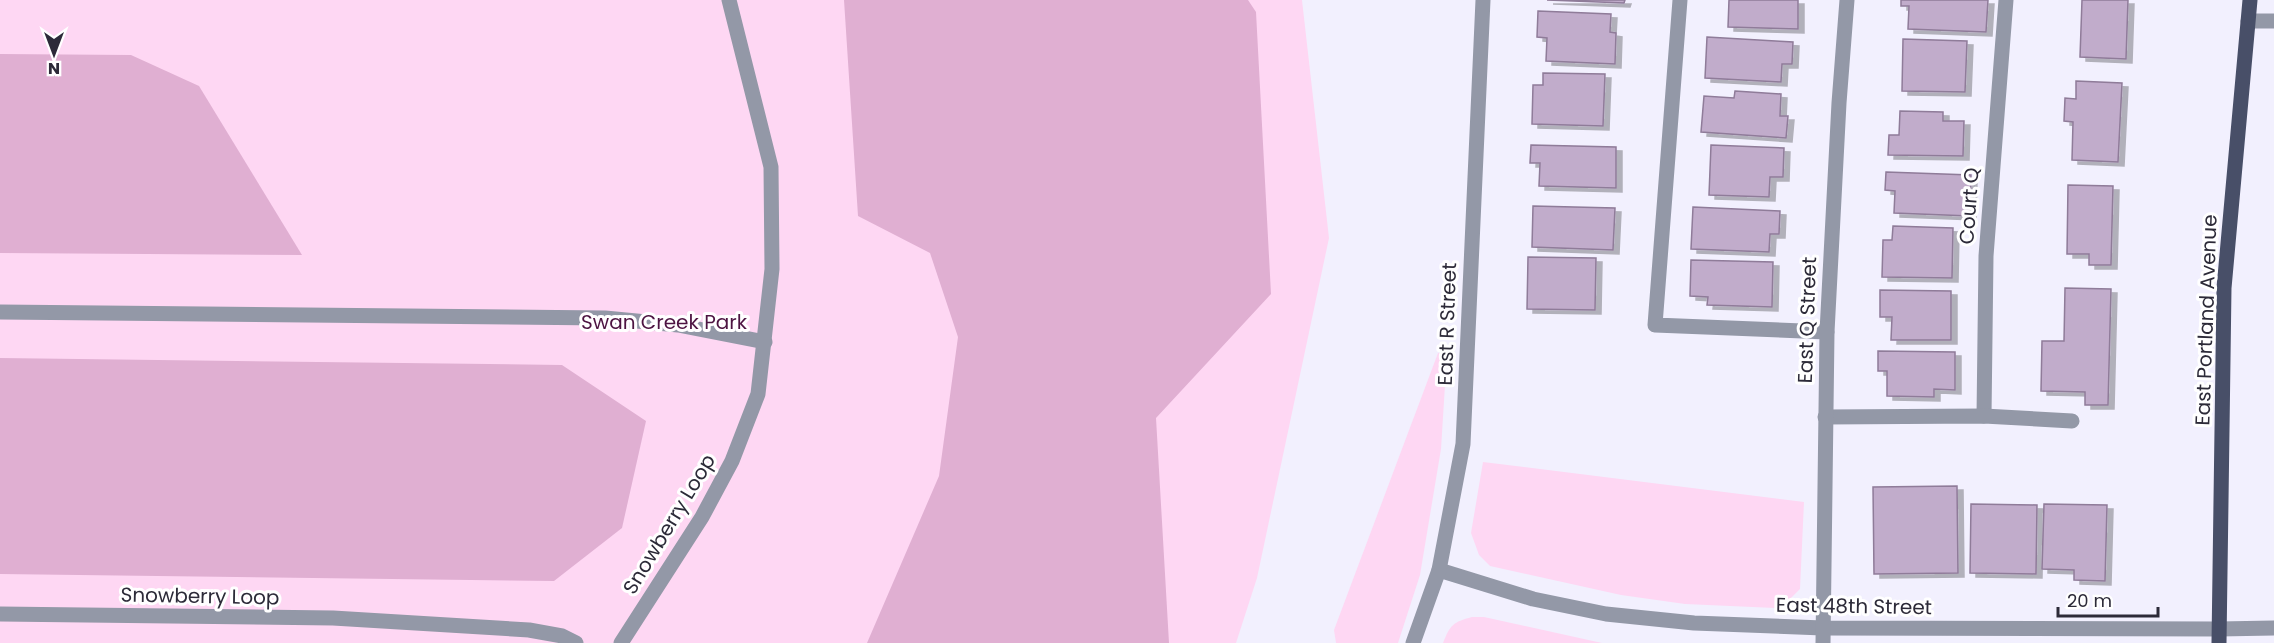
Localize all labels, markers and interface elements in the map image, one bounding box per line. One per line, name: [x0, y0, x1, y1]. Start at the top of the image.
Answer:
north arrow: [24, 24, 84, 84]
text: N: [48, 57, 60, 80]
street label: Court Q: [1952, 166, 1986, 245]
street label: East Portland Avenue: [2188, 214, 2224, 426]
street label: East Q Street: [1791, 256, 1823, 384]
street label: East R Street: [1431, 262, 1463, 386]
park label: Swan Creek Park: [581, 308, 748, 336]
street label: Snowberry Loop: [616, 449, 722, 599]
scale bar: [2058, 580, 2158, 618]
street label: Snowberry Loop: [120, 581, 280, 611]
text: 20 m: [2067, 588, 2112, 613]
street label: East 48th Street: [1776, 591, 1932, 621]

